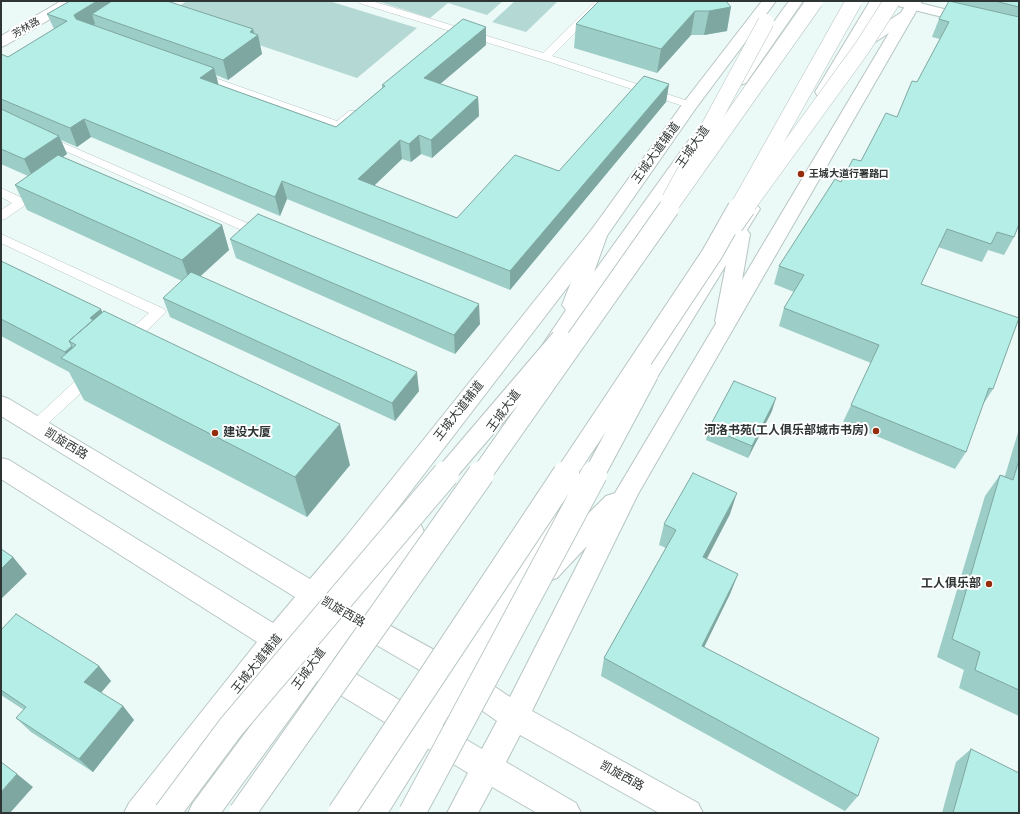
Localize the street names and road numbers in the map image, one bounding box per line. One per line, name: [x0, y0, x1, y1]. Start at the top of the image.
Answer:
street label: 芳林路: [10, 15, 42, 41]
street label: 王城大道辅道: [629, 120, 683, 186]
street label: 王城大道: [673, 123, 713, 171]
street label: 王城大道辅道: [431, 378, 487, 444]
street label: 王城大道: [484, 387, 524, 435]
street label: 凯旋西路: [42, 425, 90, 463]
street label: 凯旋西路: [319, 594, 367, 630]
street label: 王城大道辅道: [229, 631, 285, 697]
street label: 王城大道: [289, 645, 329, 693]
street label: 凯旋西路: [598, 758, 646, 794]

